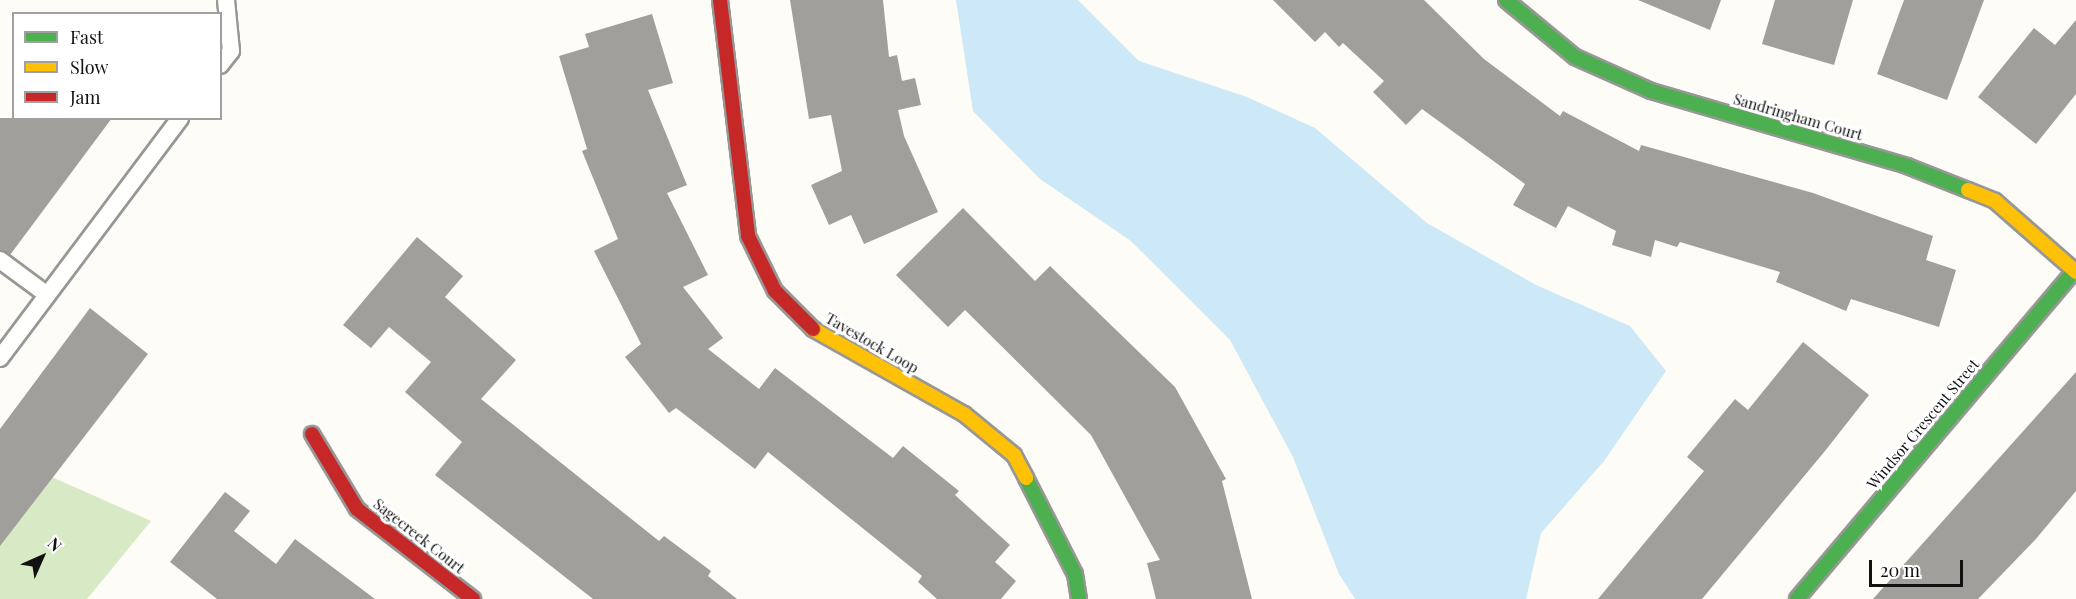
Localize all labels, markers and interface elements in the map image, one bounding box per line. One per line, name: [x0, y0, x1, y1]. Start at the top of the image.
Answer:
legend: [12, 12, 222, 120]
text: Fast: [70, 25, 103, 49]
text: Slow: [70, 55, 108, 79]
text: Jam: [70, 85, 100, 109]
street label: Sandringham Court: [1731, 90, 1865, 144]
street label: Tavestock Loop: [822, 309, 922, 377]
street label: Windsor Crescent Street: [1863, 355, 1983, 493]
street label: Sagecreek Court: [370, 495, 468, 577]
north arrow: [12, 527, 72, 587]
text: N: [44, 532, 67, 555]
scale bar: [1872, 548, 1966, 586]
text: 20 m: [1880, 558, 1920, 582]

